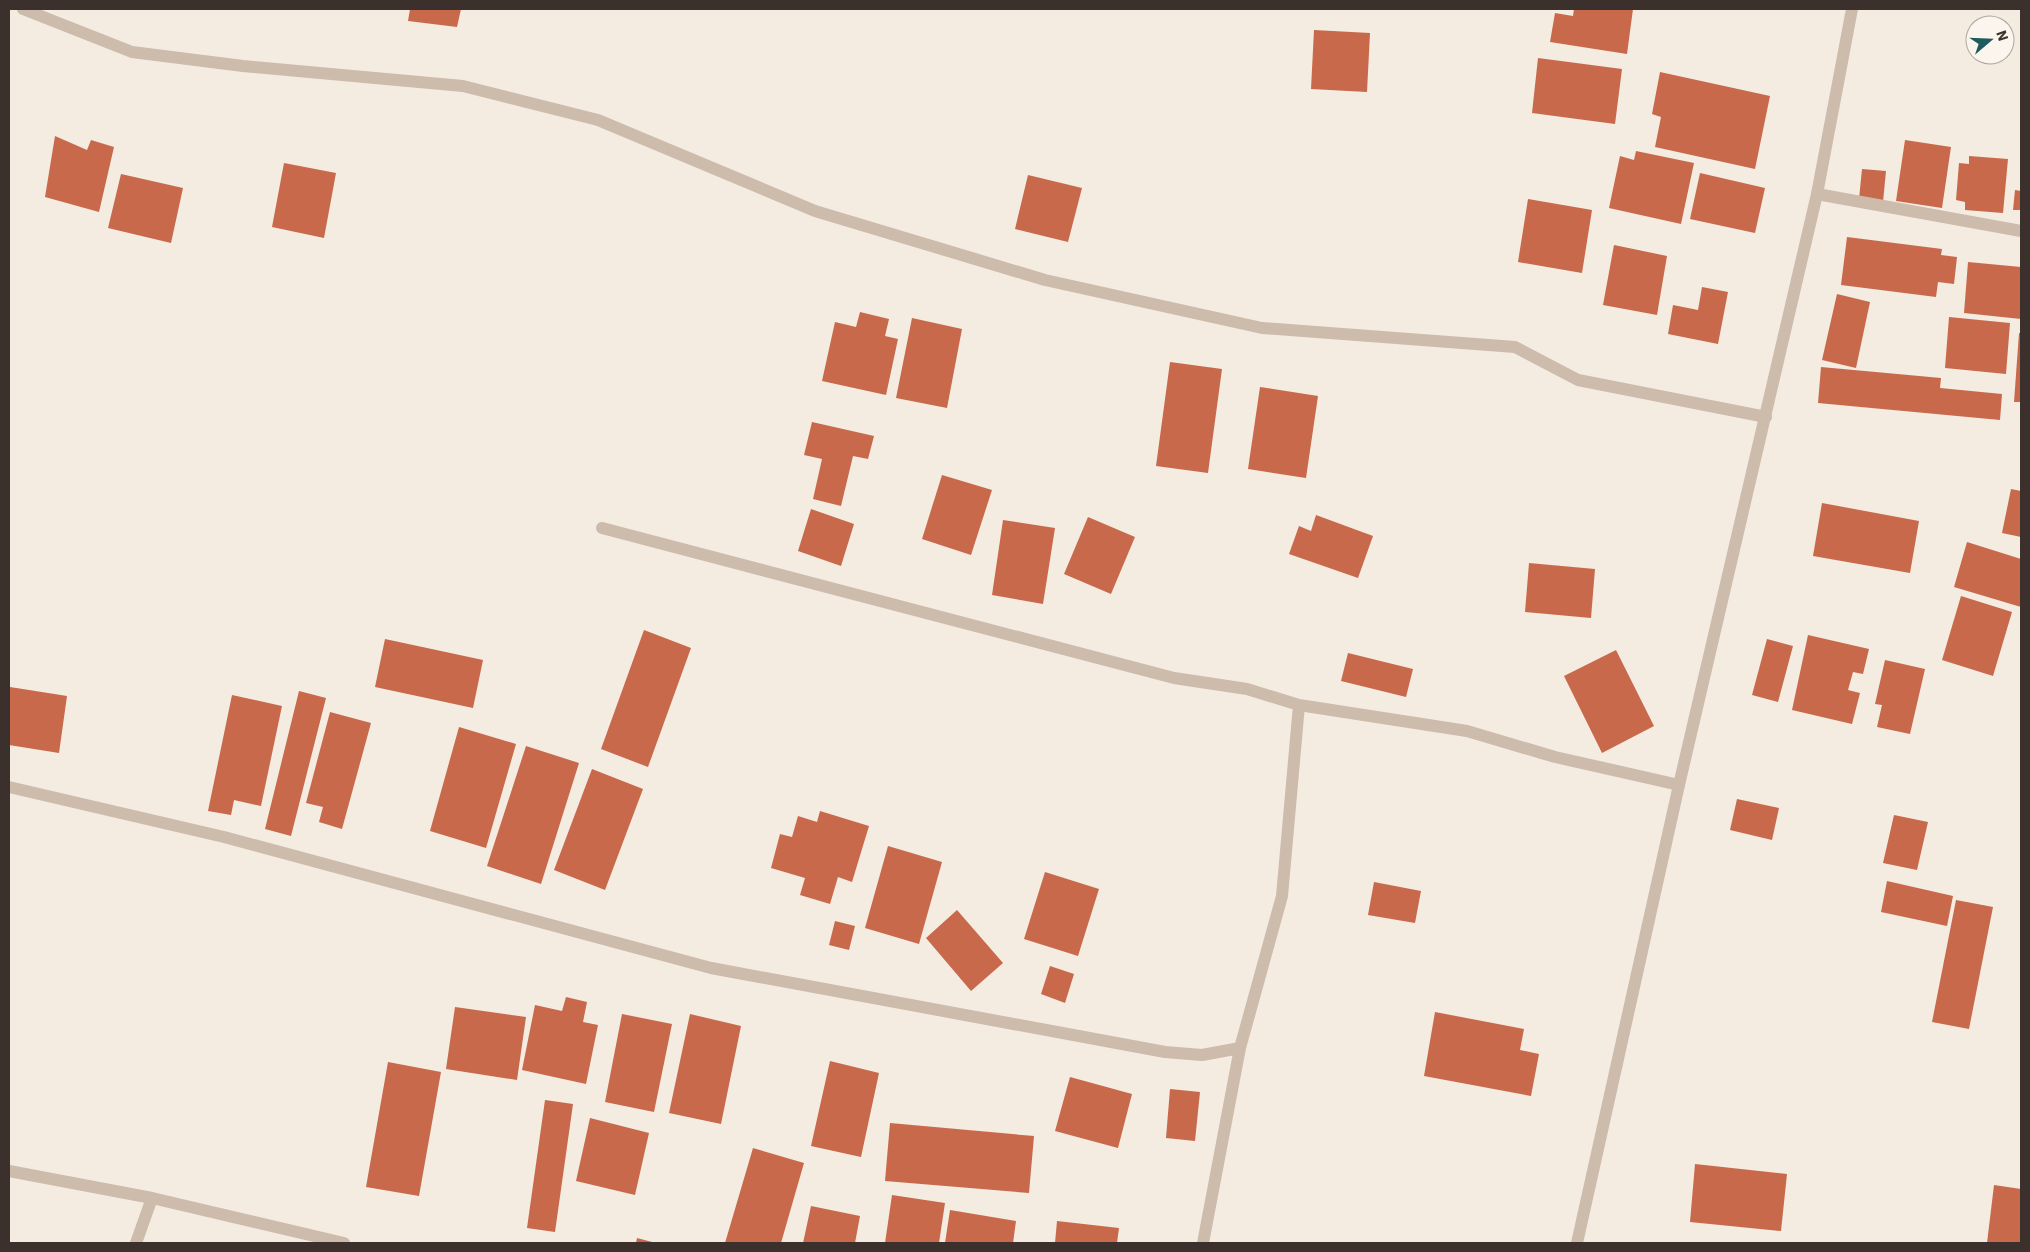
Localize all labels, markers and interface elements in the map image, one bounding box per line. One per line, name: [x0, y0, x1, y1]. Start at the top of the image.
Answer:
north arrow: [1965, 15, 2015, 65]
text: N: [1992, 28, 2012, 43]

